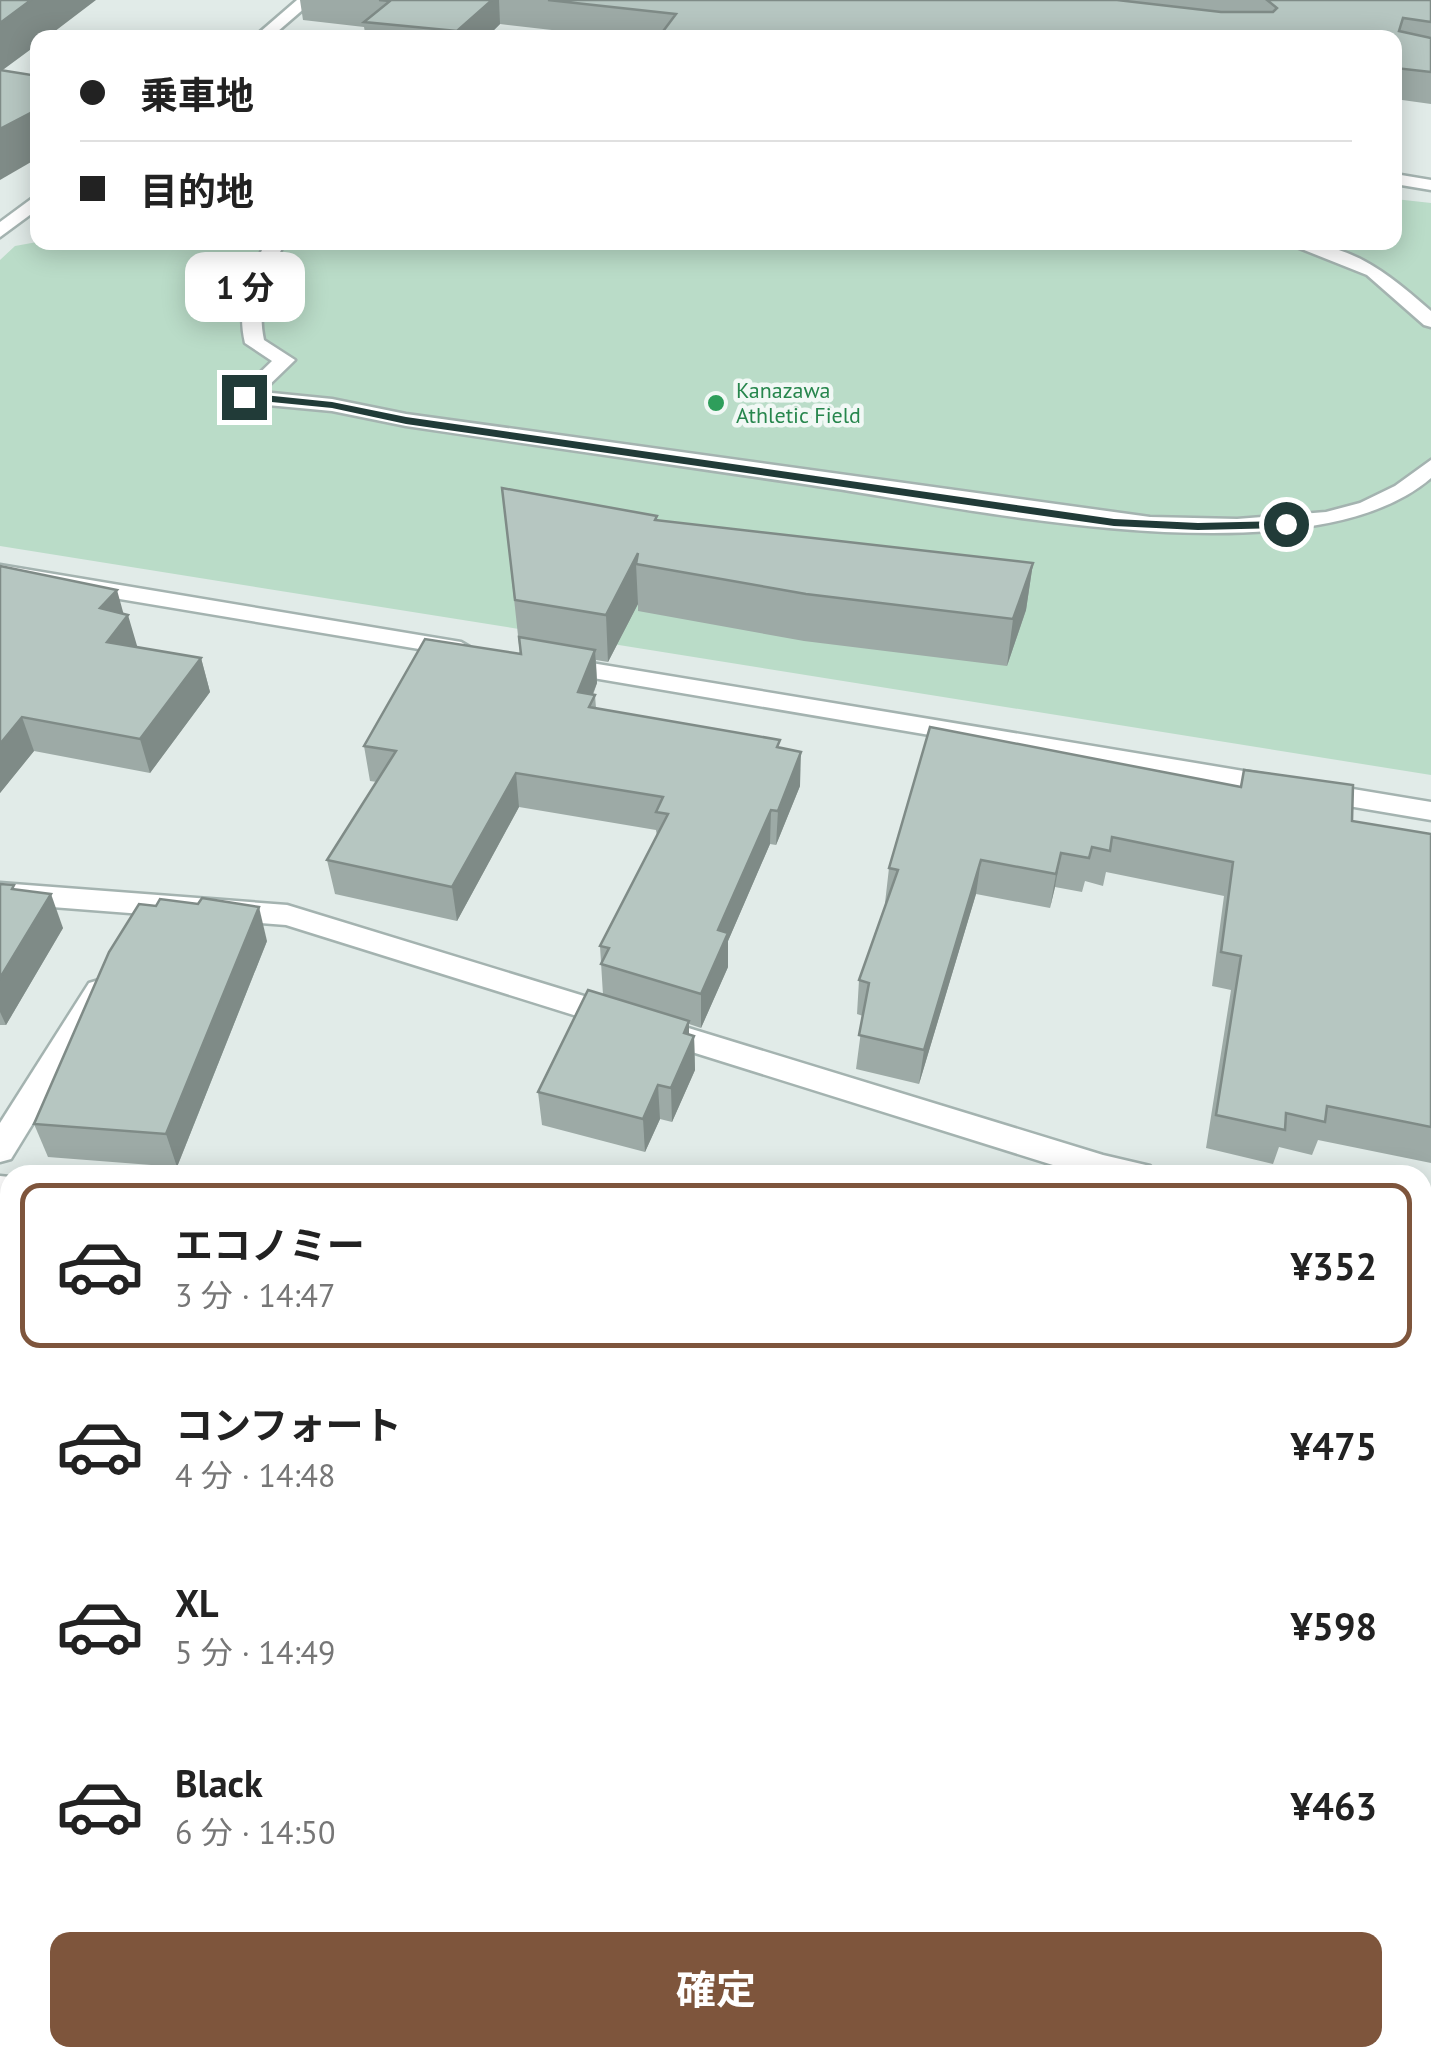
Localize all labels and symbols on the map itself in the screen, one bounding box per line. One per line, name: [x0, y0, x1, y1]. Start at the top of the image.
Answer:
callout: 1 分: [184, 252, 304, 322]
route end: [222, 375, 267, 420]
place label: Kanazawa Athletic Field: [736, 376, 861, 429]
marker: Kanazawa Athletic Field: [705, 392, 727, 414]
route start: [1264, 502, 1309, 547]

